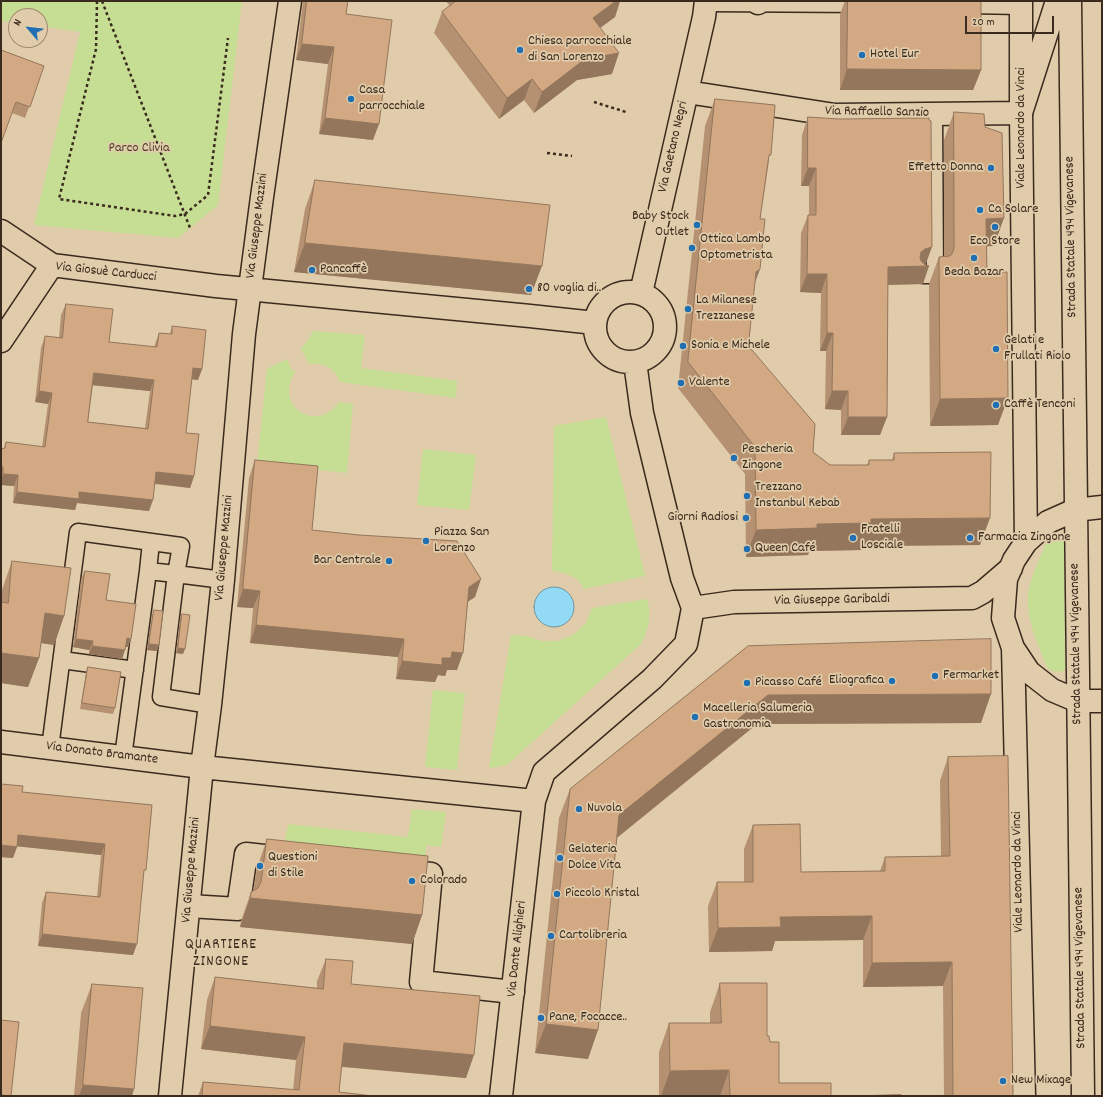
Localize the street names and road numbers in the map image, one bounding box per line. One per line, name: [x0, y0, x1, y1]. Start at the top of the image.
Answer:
street label: Viale Leonardo da Vinci: [1014, 67, 1030, 189]
street label: Via Gaetano Negri: [655, 100, 693, 194]
street label: Via Raffaello Sanzio: [825, 104, 929, 122]
street label: Strada Statale 494 Vigevanese: [1062, 156, 1082, 318]
street label: Via Giuseppe Mazzini: [243, 172, 273, 280]
street label: Via Giosuè Carducci: [55, 259, 157, 287]
street label: Via Giuseppe Mazzini: [212, 494, 238, 602]
street label: Strada Statale 494 Vigevanese: [1067, 563, 1087, 725]
street label: Via Giuseppe Garibaldi: [774, 592, 890, 610]
street label: Via Donato Bramante: [45, 739, 159, 769]
street label: Viale Leonardo da Vinci: [1010, 811, 1028, 933]
street label: Via Giuseppe Mazzini: [179, 816, 205, 924]
street label: Strada Statale 494 Vigevanese: [1071, 887, 1091, 1049]
street label: Via Dante Alighieri: [505, 900, 531, 998]

